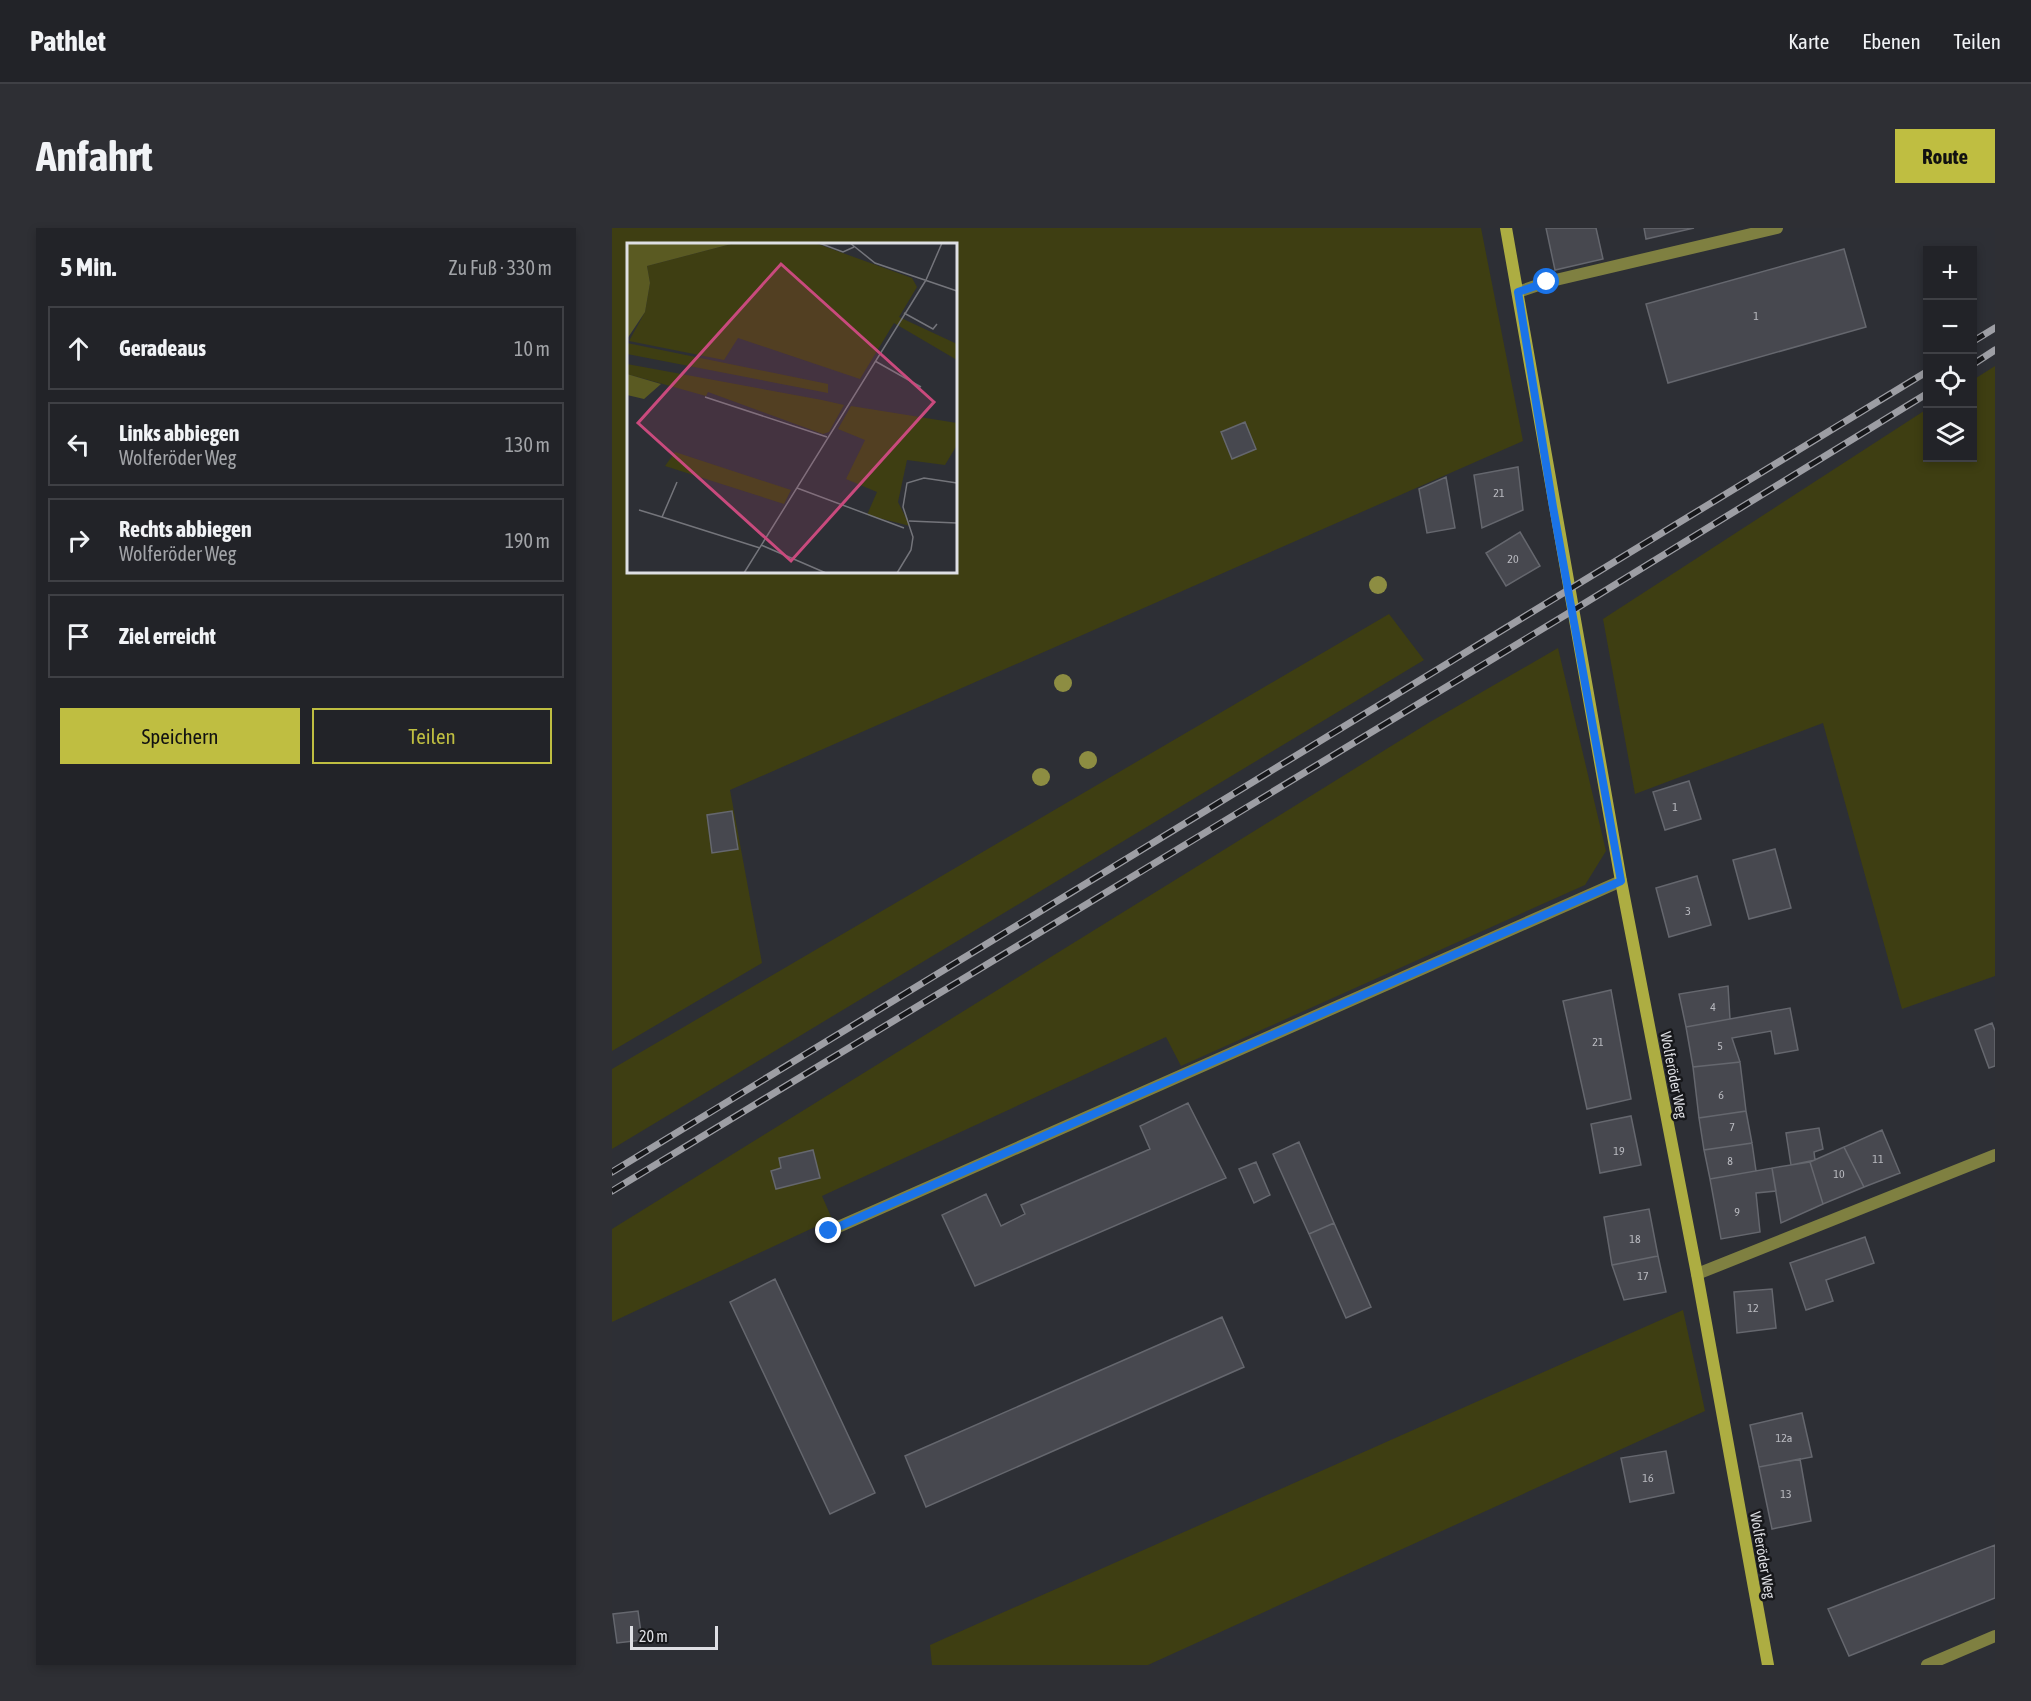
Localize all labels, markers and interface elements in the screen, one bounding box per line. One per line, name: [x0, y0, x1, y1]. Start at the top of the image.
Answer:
text: Pathlet: [30, 25, 106, 57]
text: Karte: [1788, 29, 1829, 53]
text: Ebenen: [1862, 29, 1921, 53]
text: Teilen: [1954, 29, 2001, 53]
button: Route: [1895, 129, 1995, 183]
text: Anfahrt: [36, 132, 153, 180]
inset map: [627, 243, 957, 573]
map controls: [1923, 246, 1977, 462]
button: +: [1923, 246, 1977, 300]
text: 5 Min.: [60, 252, 116, 282]
text: Zu Fuß · 330 m: [449, 256, 552, 279]
route start: [1533, 268, 1559, 294]
button: −: [1923, 300, 1977, 354]
house number: 1: [1753, 309, 1759, 323]
icon: ahead: [62, 332, 95, 365]
text: Geradeaus: [119, 335, 206, 361]
text: 10 m: [514, 337, 550, 360]
button: locate: [1923, 354, 1977, 408]
button: layers: [1923, 408, 1977, 462]
text: Links abbiegen: [119, 420, 240, 446]
icon: left: [62, 428, 95, 461]
text: 130 m: [505, 433, 550, 456]
text: Wolferöder Weg: [119, 446, 236, 469]
house number: 21: [1493, 486, 1505, 500]
text: Rechts abbiegen: [119, 516, 252, 542]
icon: right: [62, 524, 95, 557]
text: 190 m: [505, 529, 550, 552]
text: Wolferöder Weg: [119, 542, 236, 565]
house number: 20: [1507, 552, 1519, 566]
icon: arrive: [62, 620, 95, 653]
text: Ziel erreicht: [119, 623, 216, 649]
button: Speichern: [60, 708, 300, 764]
button: Teilen: [312, 708, 552, 764]
house number: 1: [1672, 800, 1678, 814]
house number: 3: [1685, 904, 1691, 918]
house number: 4: [1710, 1000, 1716, 1014]
street label: Wolferöder Weg: [1657, 1030, 1691, 1120]
house number: 21: [1592, 1035, 1604, 1049]
house number: 5: [1717, 1039, 1723, 1053]
house number: 6: [1718, 1088, 1724, 1102]
house number: 7: [1729, 1120, 1735, 1134]
house number: 19: [1613, 1144, 1625, 1158]
house number: 11: [1872, 1152, 1884, 1166]
house number: 8: [1727, 1154, 1733, 1168]
house number: 10: [1833, 1167, 1845, 1181]
house number: 9: [1734, 1205, 1740, 1219]
route end: [815, 1217, 841, 1243]
house number: 18: [1629, 1232, 1641, 1246]
house number: 17: [1637, 1269, 1649, 1283]
house number: 12: [1747, 1301, 1759, 1315]
house number: 12a: [1776, 1431, 1792, 1445]
house number: 16: [1642, 1471, 1654, 1485]
house number: 13: [1780, 1487, 1792, 1501]
street label: Wolferöder Weg: [1747, 1510, 1779, 1600]
scale bar: [630, 1623, 718, 1650]
text: 20 m: [639, 1627, 668, 1645]

